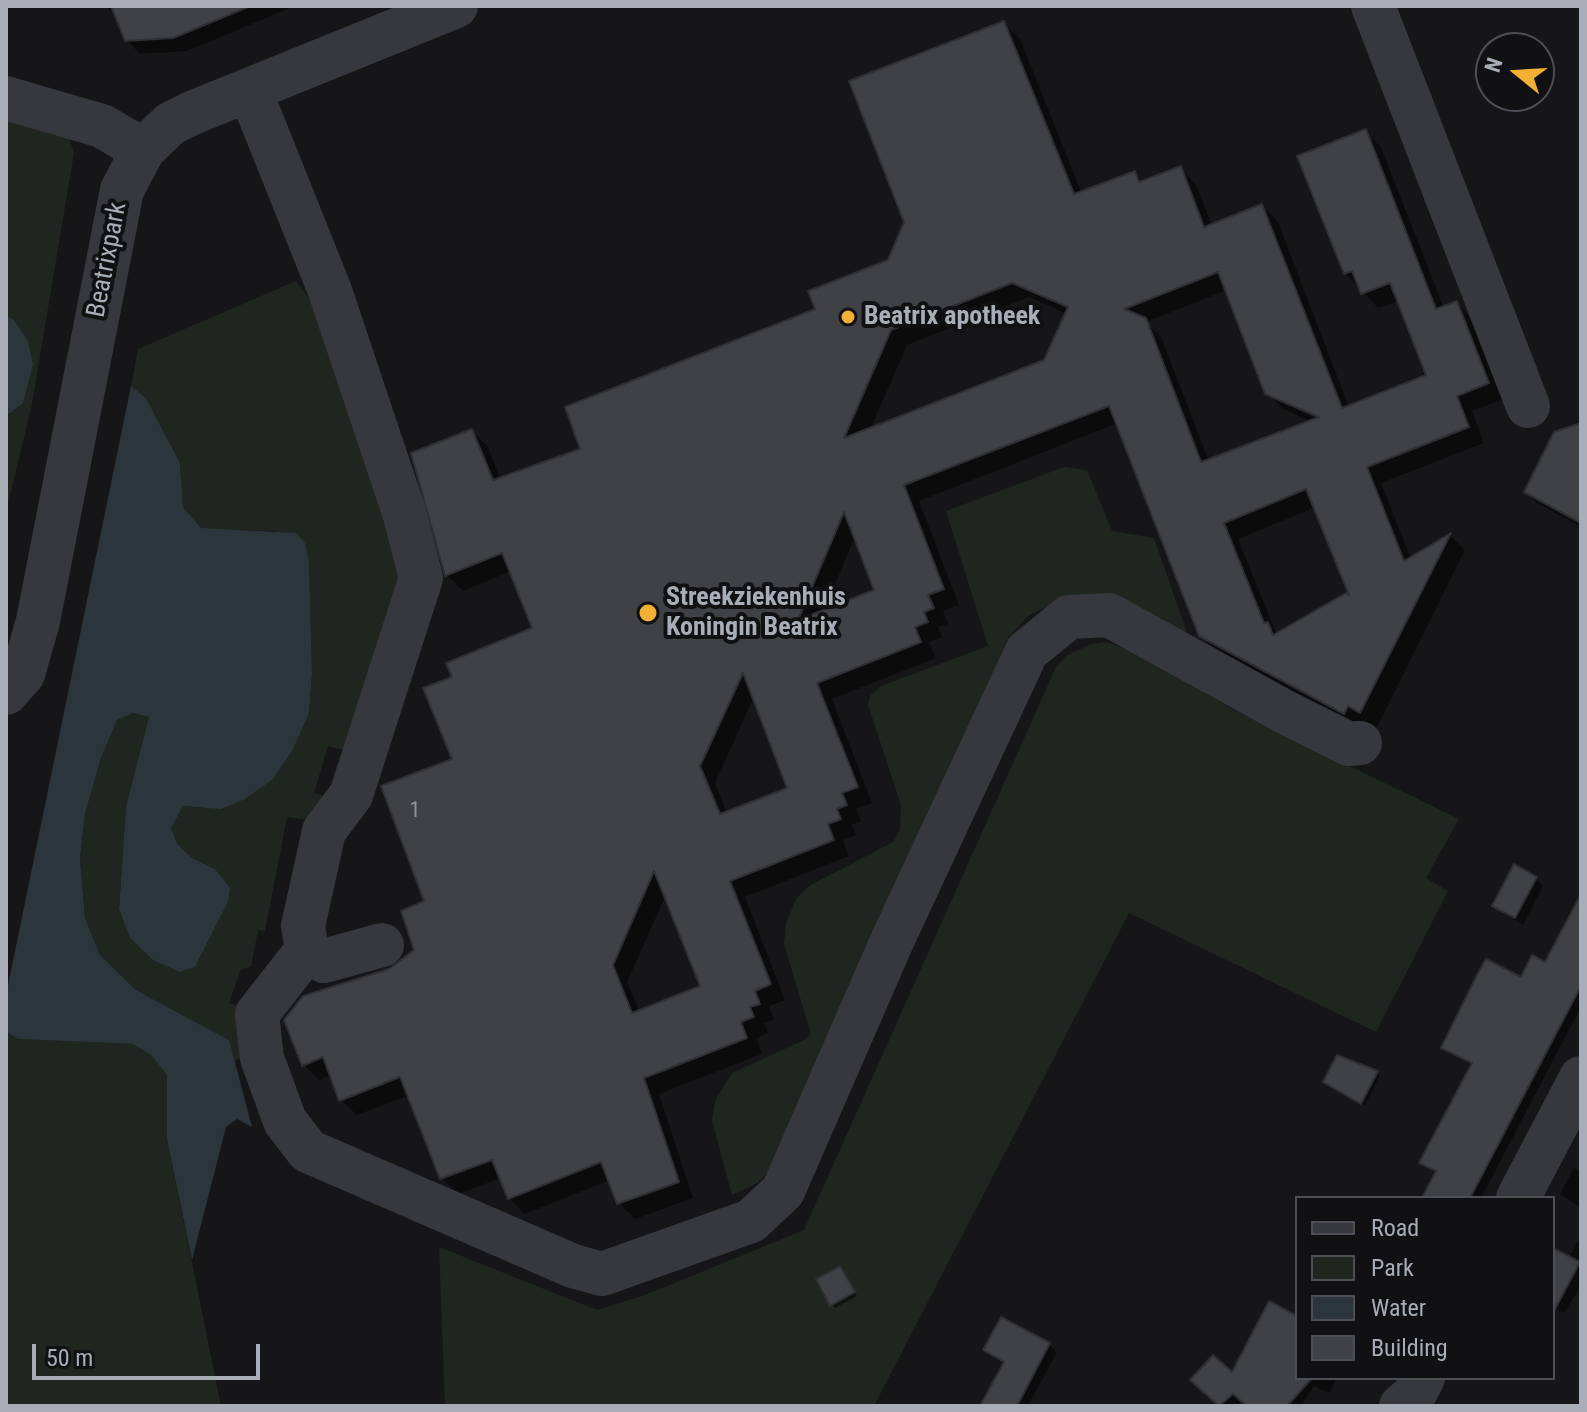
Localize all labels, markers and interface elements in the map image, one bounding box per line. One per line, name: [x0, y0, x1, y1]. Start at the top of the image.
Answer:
north arrow: [1475, 32, 1555, 112]
text: N: [1480, 55, 1508, 75]
street label: Beatrixpark: [82, 200, 134, 320]
place label: Beatrix apotheek: [864, 301, 1040, 333]
marker: Beatrix apotheek: [839, 308, 857, 326]
place label: Streekziekenhuis Koningin Beatrix: [666, 582, 846, 644]
marker: Streekziekenhuis Koningin Beatrix: [637, 602, 659, 624]
house number: 1: [410, 798, 420, 824]
legend: [1295, 1196, 1555, 1380]
text: Road: [1371, 1214, 1419, 1242]
text: Park: [1371, 1254, 1414, 1282]
text: Water: [1371, 1294, 1426, 1322]
scale bar: [36, 1328, 264, 1378]
text: Building: [1371, 1334, 1448, 1362]
text: 50 m: [46, 1344, 93, 1372]

